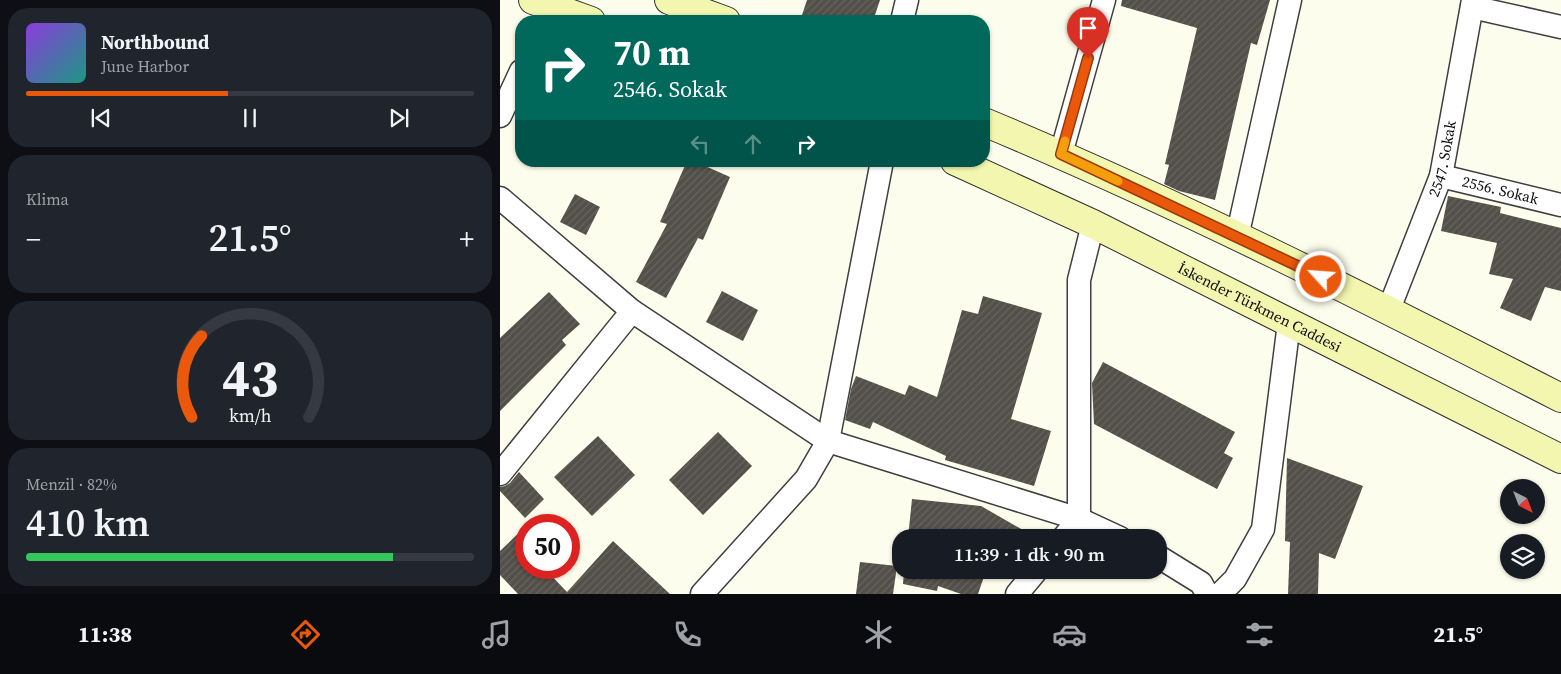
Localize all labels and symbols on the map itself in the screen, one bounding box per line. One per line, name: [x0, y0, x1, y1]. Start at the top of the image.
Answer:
pin: [1067, 7, 1109, 58]
street label: 2547. Sokak: [1423, 118, 1461, 200]
street label: 2556. Sokak: [1460, 170, 1542, 209]
position arrow: [1294, 250, 1346, 302]
street label: İskender Türkmen Caddesi: [1174, 257, 1345, 357]
north arrow: [1500, 479, 1545, 524]
speed limit sign: 50: [515, 514, 580, 579]

